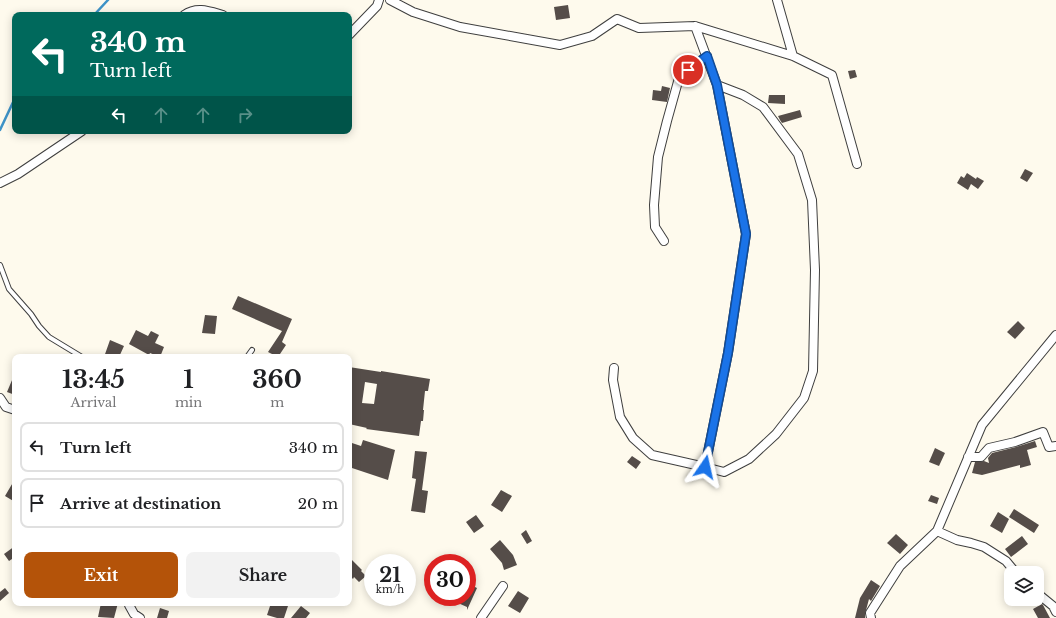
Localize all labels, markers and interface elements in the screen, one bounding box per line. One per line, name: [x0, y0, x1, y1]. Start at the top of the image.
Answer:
text: 340 m: [90, 25, 186, 60]
icon: left: [24, 28, 76, 80]
pin: [671, 53, 705, 87]
icon: arrive: [677, 59, 699, 81]
text: Turn left: [90, 60, 172, 82]
icon: left: [108, 104, 130, 126]
icon: ahead: [150, 104, 172, 126]
icon: ahead: [192, 104, 214, 126]
icon: right: [234, 104, 256, 126]
text: 13:45: [62, 365, 125, 394]
text: 1: [183, 365, 194, 394]
text: 360: [252, 365, 302, 394]
text: Arrival: [70, 394, 116, 411]
text: min: [175, 394, 202, 411]
text: m: [270, 394, 284, 411]
icon: left: [26, 436, 48, 458]
text: Turn left: [60, 438, 131, 457]
text: 340 m: [289, 438, 338, 457]
position arrow: [684, 446, 726, 488]
icon: arrive: [26, 492, 48, 514]
text: Arrive at destination: [60, 494, 221, 513]
text: 20 m: [298, 494, 338, 513]
button: Exit: [24, 552, 178, 598]
button: Share: [186, 552, 340, 598]
speed limit sign: 30: [424, 554, 476, 606]
text: 21: [379, 563, 401, 587]
map controls: [1004, 566, 1044, 606]
button: layers: [1004, 566, 1044, 606]
text: km/h: [376, 583, 404, 596]

